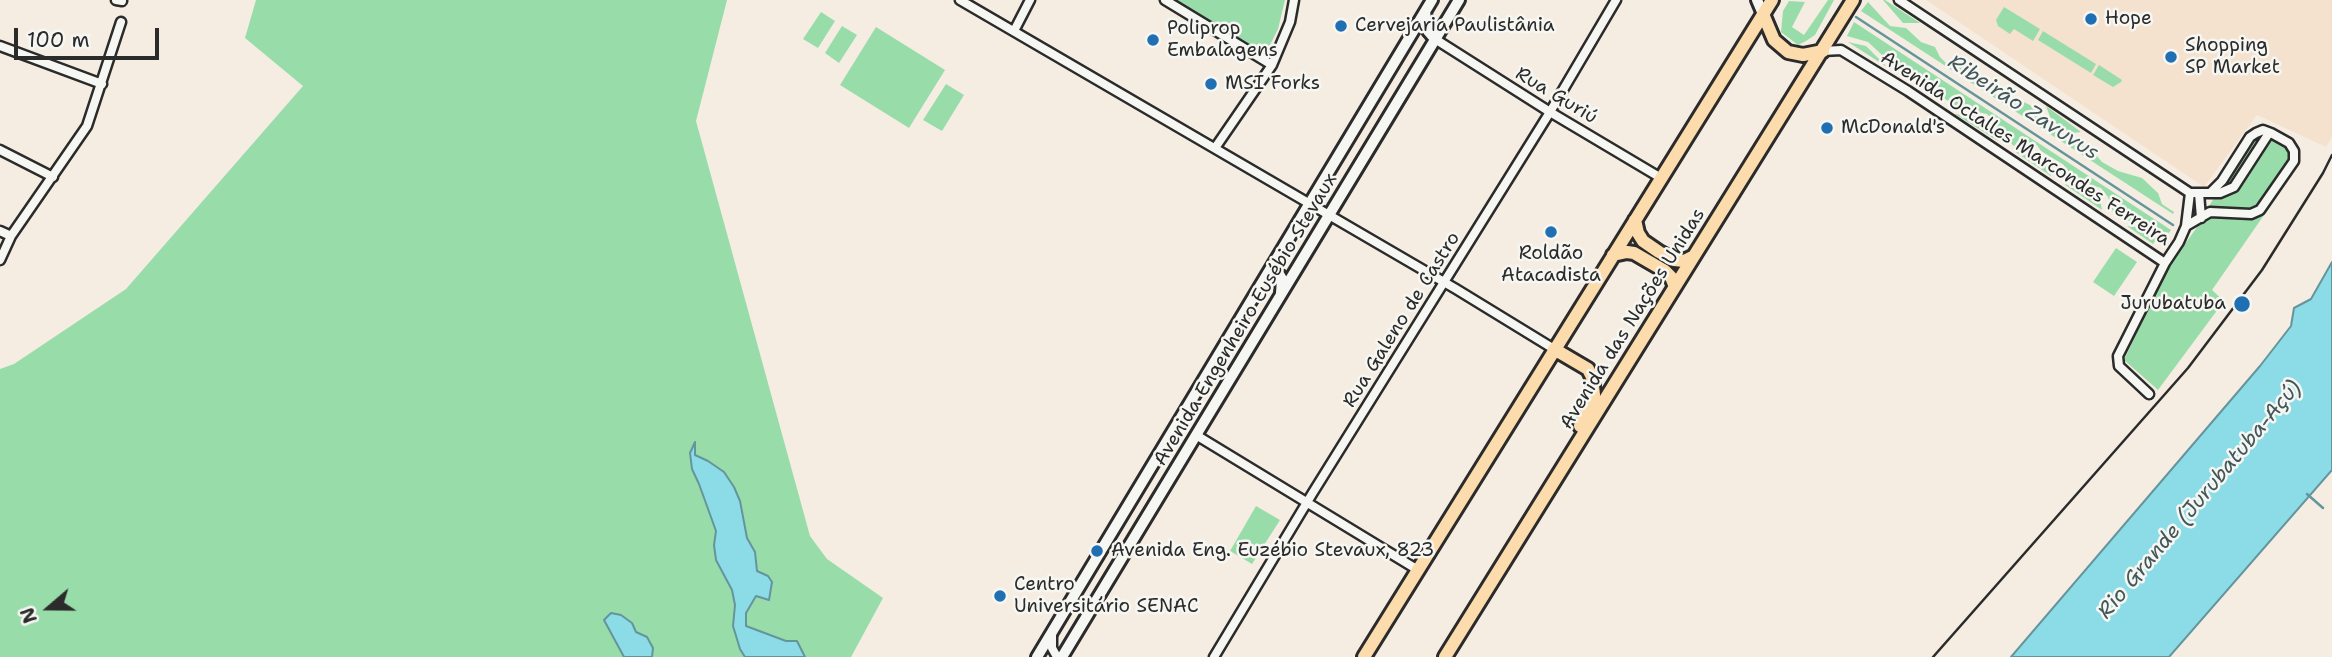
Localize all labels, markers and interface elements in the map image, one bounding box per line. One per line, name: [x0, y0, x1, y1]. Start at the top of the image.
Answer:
place label: Hope: [2105, 8, 2152, 30]
marker: Hope: [2083, 11, 2099, 27]
scale bar: [18, 14, 163, 58]
place label: Cervejaria Paulistânia: [1355, 15, 1555, 37]
place label: Poliprop Embalagens: [1167, 18, 1278, 62]
marker: Cervejaria Paulistânia: [1333, 18, 1349, 34]
text: 100 m: [27, 26, 90, 54]
marker: Poliprop Embalagens: [1145, 32, 1161, 48]
place label: Shopping SP Market: [2185, 35, 2280, 79]
street label: Avenida Octalles Marcondes Ferreira: [1876, 47, 2174, 251]
marker: Shopping SP Market: [2163, 49, 2179, 65]
water label: Ribeirão Zavuvus: [1943, 50, 2103, 166]
street label: Rua Guriú: [1511, 63, 1601, 129]
place label: MSI Forks: [1225, 73, 1320, 95]
marker: MSI Forks: [1203, 76, 1219, 92]
place label: McDonald's: [1841, 117, 1945, 139]
marker: McDonald's: [1819, 120, 1835, 136]
street label: Avenida Engenheiro Eusébio Stevaux: [1149, 170, 1343, 470]
street label: Avenida das Nações Unidas: [1555, 204, 1711, 434]
marker: Roldão Atacadista: [1543, 224, 1559, 240]
street label: Rua Galeno de Castro: [1339, 228, 1465, 412]
place label: Roldão Atacadista: [1501, 243, 1601, 287]
place label: Jurubatuba: [2120, 293, 2226, 315]
marker: Jurubatuba: [2232, 294, 2252, 314]
water label: Rio Grande (Jurubatuba-Açú): [2093, 376, 2307, 624]
place label: Avenida Eng. Euzébio Stevaux, 823: [1111, 540, 1434, 562]
marker: Avenida Eng. Euzébio Stevaux, 823: [1089, 543, 1105, 559]
north arrow: [14, 573, 84, 643]
place label: Centro Universitário SENAC: [1014, 574, 1199, 618]
marker: Centro Universitário SENAC: [992, 588, 1008, 604]
text: N: [14, 604, 43, 627]

